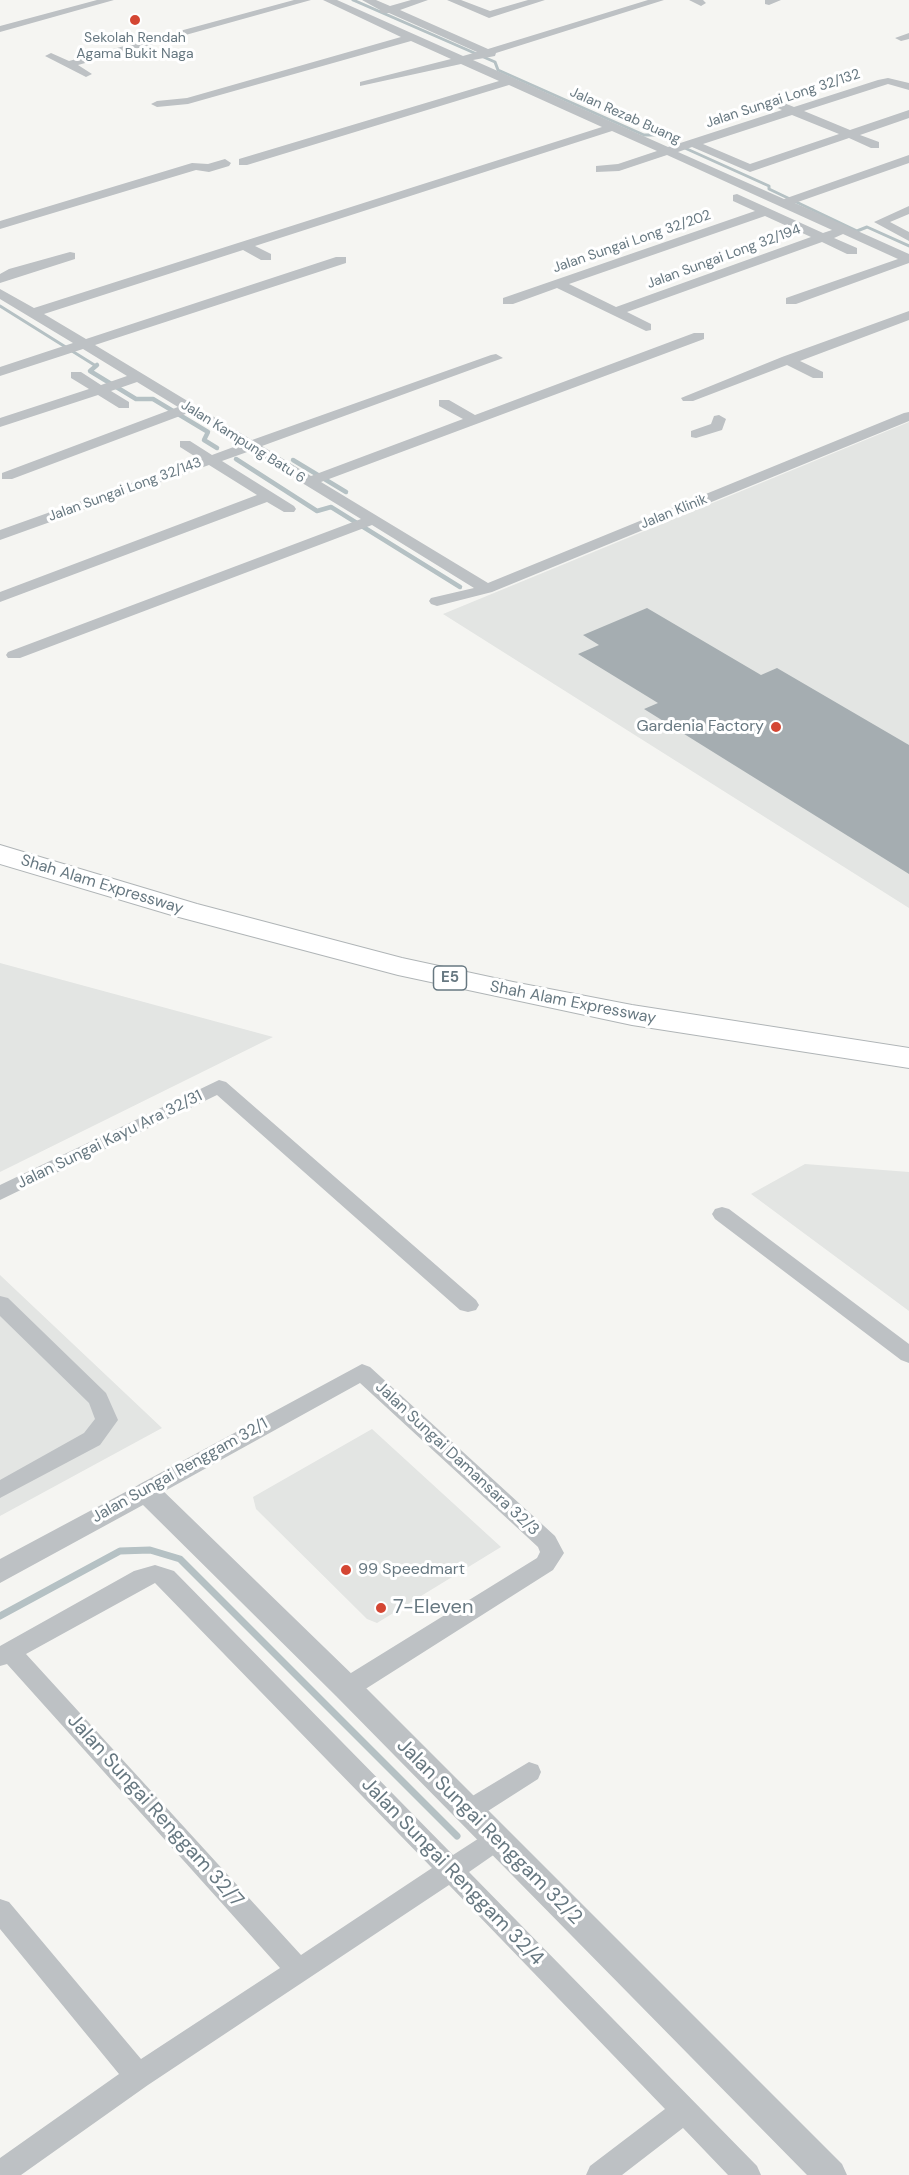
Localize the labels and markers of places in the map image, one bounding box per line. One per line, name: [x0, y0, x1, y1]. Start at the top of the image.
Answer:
marker: Sekolah Rendah Agama Bukit Naga: [128, 13, 142, 27]
place label: Sekolah Rendah Agama Bukit Naga: [76, 30, 194, 62]
place label: Gardenia Factory: [636, 717, 764, 737]
marker: Gardenia Factory: [769, 720, 783, 734]
place label: 99 Speedmart: [358, 1560, 465, 1580]
marker: 99 Speedmart: [339, 1563, 353, 1577]
place label: 7-Eleven: [393, 1596, 473, 1620]
marker: 7-Eleven: [374, 1601, 388, 1615]

